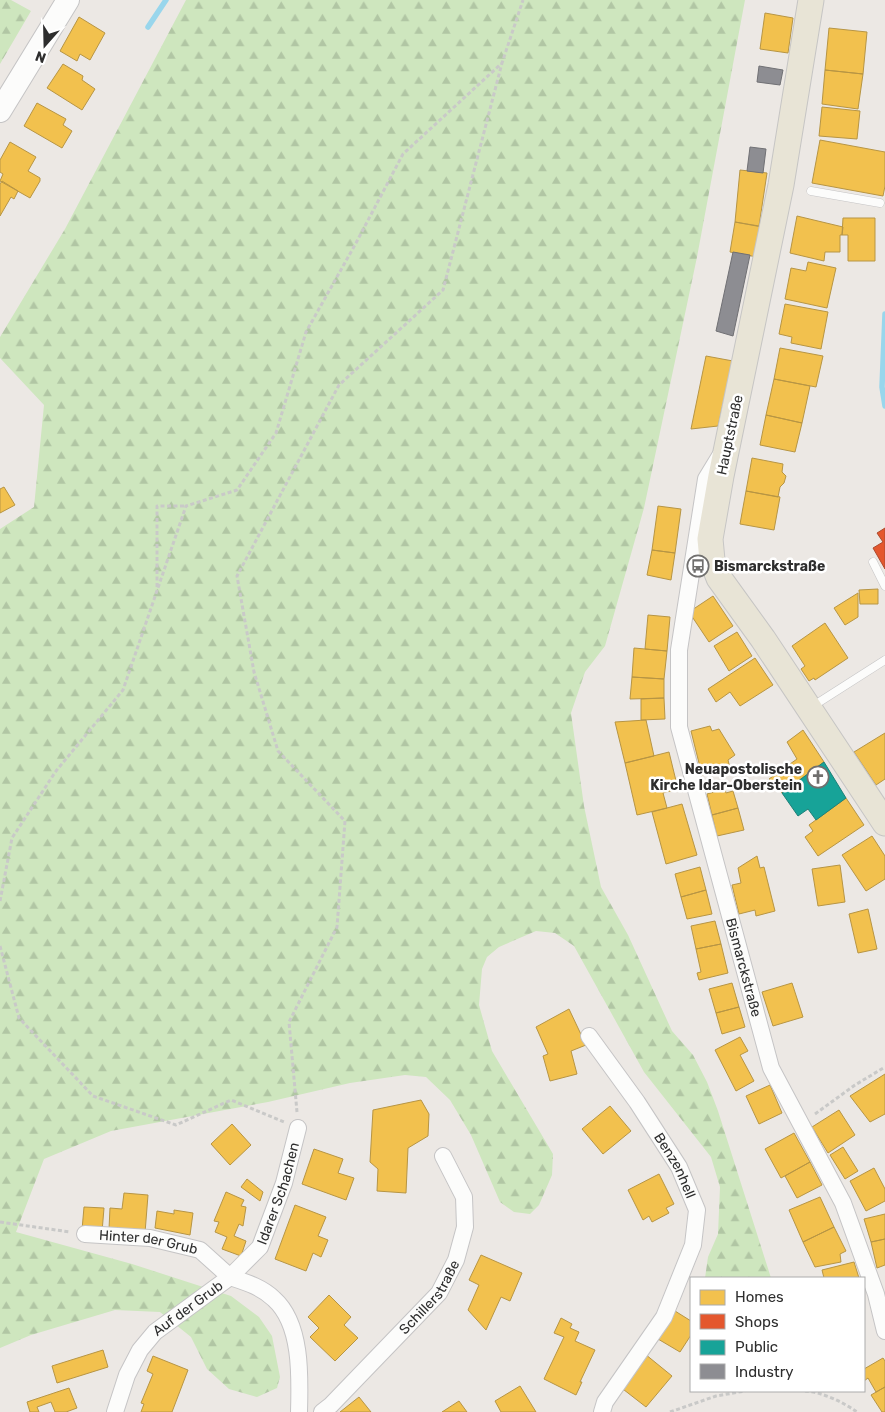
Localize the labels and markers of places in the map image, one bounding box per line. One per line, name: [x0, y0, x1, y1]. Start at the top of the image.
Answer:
bus stop icon: Bismarckstraße: [686, 554, 710, 578]
place label: Bismarckstraße: [714, 558, 825, 575]
place label: Neuapostolische Kirche Idar-Oberstein: [650, 761, 802, 794]
church icon: Neuapostolische Kirche Idar-Oberstein: [806, 765, 830, 789]

